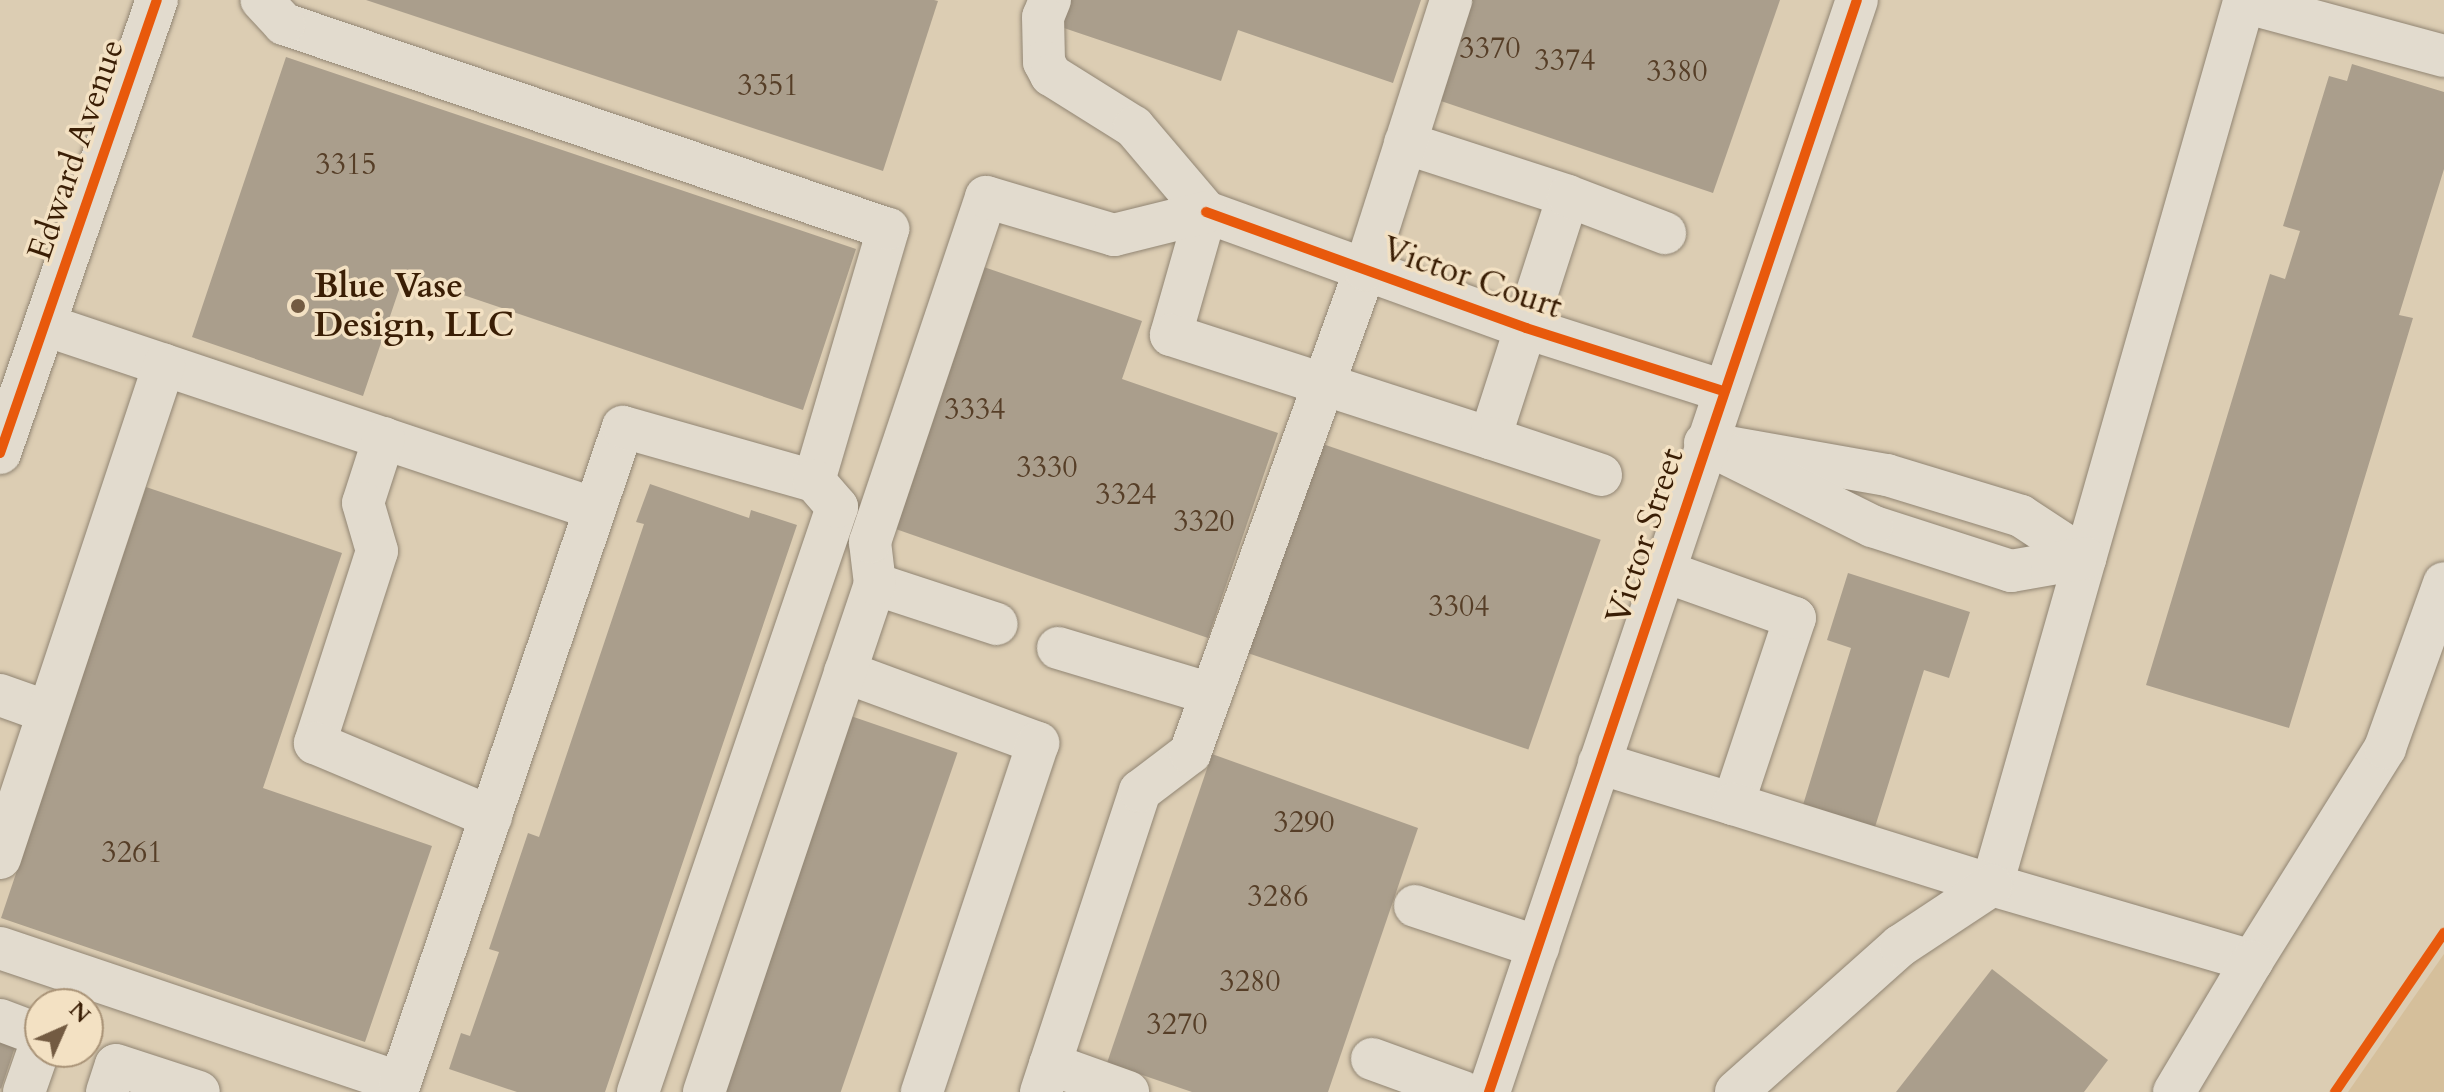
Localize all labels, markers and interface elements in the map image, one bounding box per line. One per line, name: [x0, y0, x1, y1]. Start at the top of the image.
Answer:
house number: 3370: [1459, 31, 1521, 67]
street label: Edward Avenue: [19, 34, 133, 266]
house number: 3374: [1534, 43, 1596, 79]
house number: 3380: [1646, 54, 1708, 90]
house number: 3351: [737, 68, 799, 104]
house number: 3315: [315, 147, 377, 183]
street label: Victor Court: [1377, 228, 1567, 328]
place label: Blue Vase Design, LLC: [314, 266, 514, 346]
marker: Blue Vase Design, LLC: [289, 297, 307, 315]
house number: 3334: [944, 392, 1006, 428]
street label: Victor Street: [1597, 443, 1693, 629]
house number: 3330: [1016, 450, 1078, 486]
house number: 3324: [1095, 477, 1157, 513]
house number: 3320: [1173, 504, 1235, 540]
house number: 3304: [1428, 589, 1490, 625]
house number: 3290: [1273, 805, 1335, 841]
house number: 3261: [101, 835, 163, 871]
house number: 3286: [1247, 879, 1309, 915]
house number: 3280: [1219, 964, 1281, 1000]
north arrow: [24, 988, 104, 1068]
text: N: [62, 995, 97, 1030]
house number: 3270: [1146, 1007, 1208, 1043]

